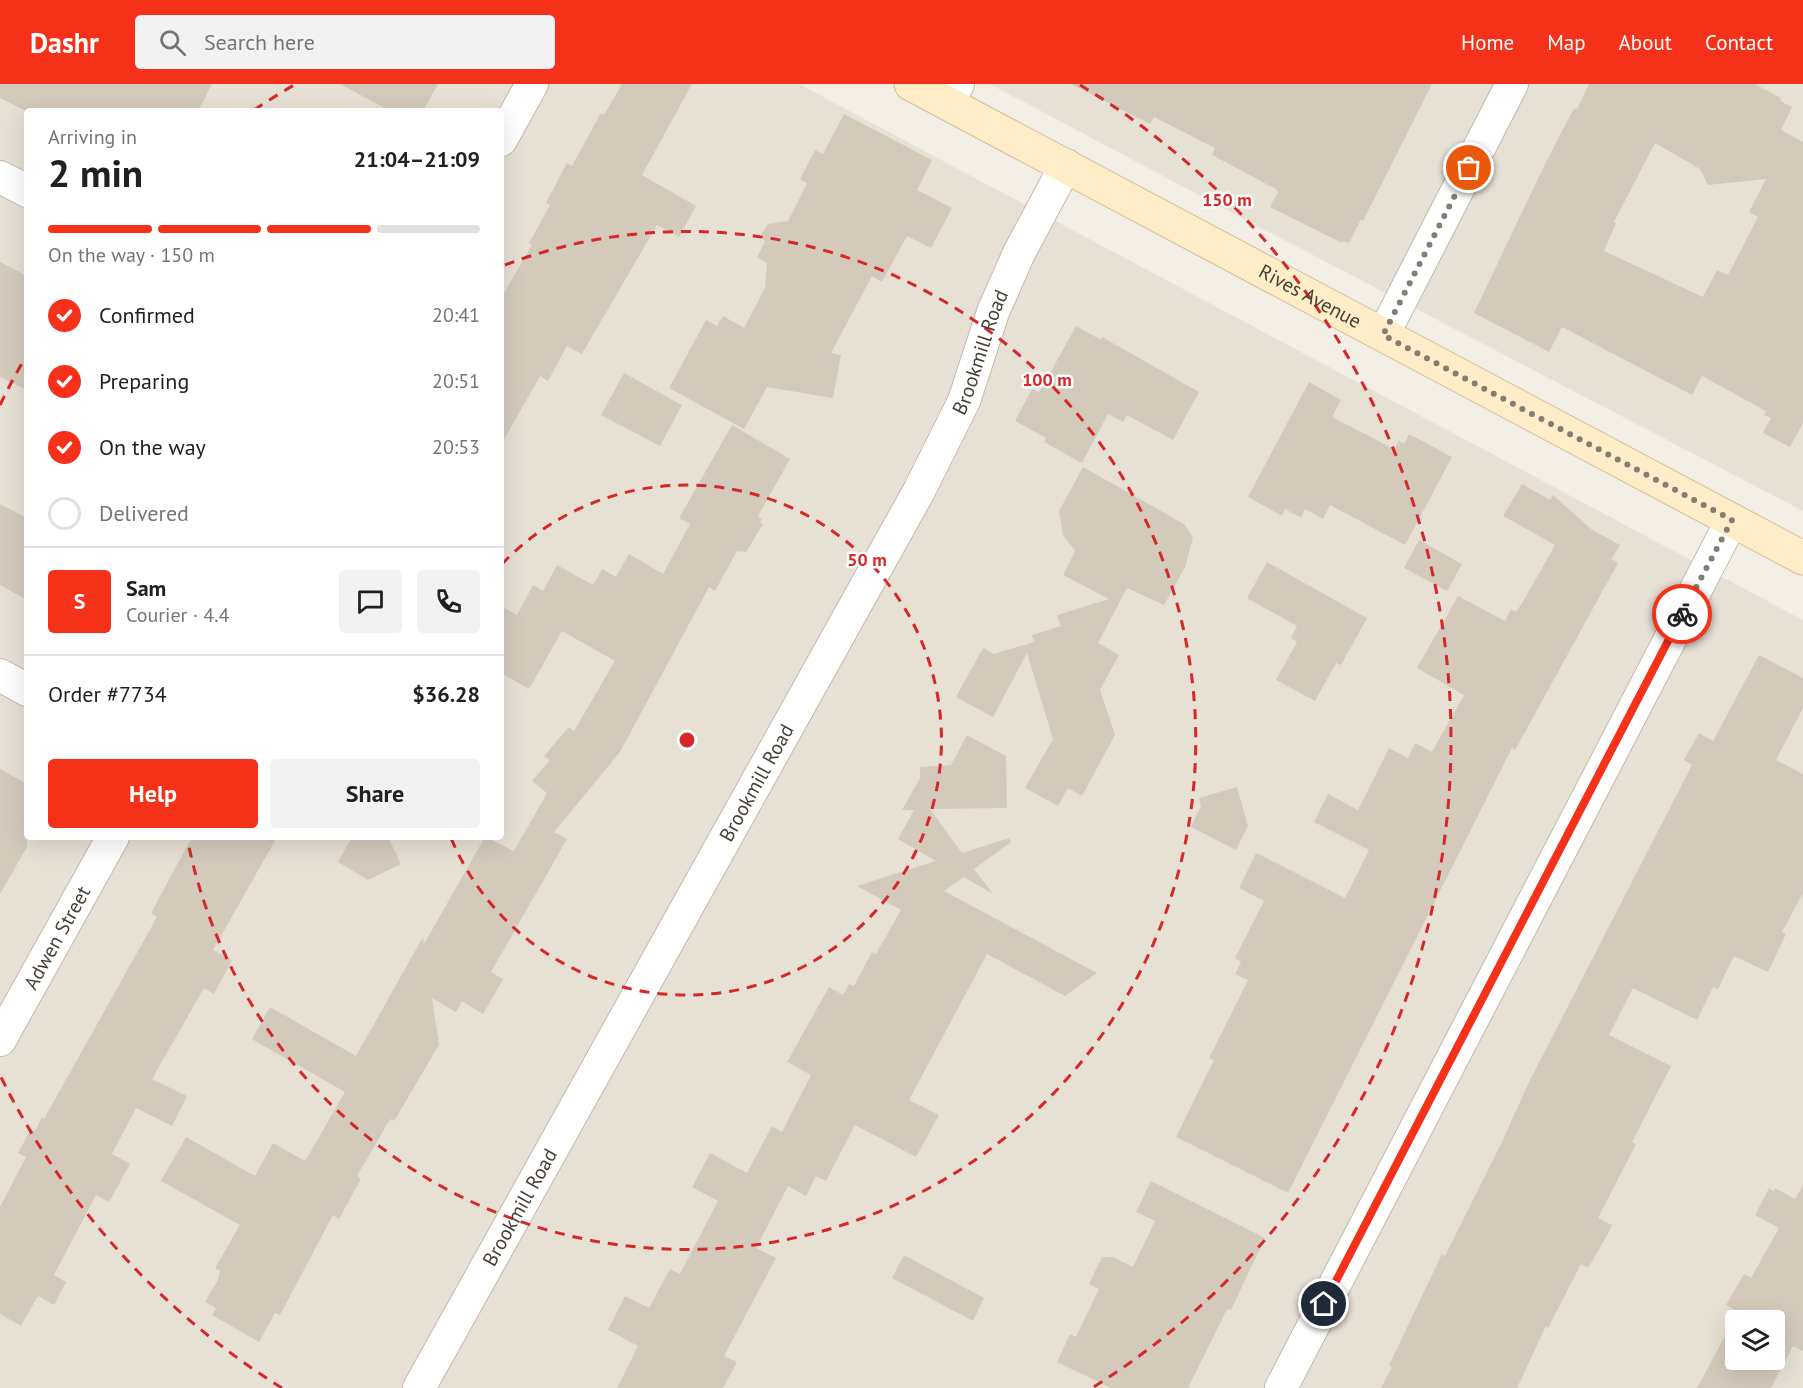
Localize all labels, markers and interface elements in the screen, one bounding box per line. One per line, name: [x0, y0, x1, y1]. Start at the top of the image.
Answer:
search box: [135, 15, 555, 69]
text: Dashr: [30, 24, 99, 61]
icon: search: [156, 26, 189, 59]
text: Search here: [204, 28, 315, 56]
text: Home: [1461, 29, 1514, 56]
text: Map: [1547, 29, 1586, 56]
text: About: [1619, 29, 1672, 56]
text: Contact: [1705, 29, 1773, 56]
text: Arriving in: [48, 124, 137, 150]
pin: [1443, 142, 1494, 193]
text: 21:04–21:09: [354, 145, 480, 173]
text: 2 min: [48, 147, 143, 198]
icon: bag: [1452, 151, 1485, 184]
text: 150 m: [1202, 188, 1252, 211]
text: On the way · 150 m: [48, 242, 215, 268]
street label: Rives Avenue: [1254, 258, 1366, 334]
street label: Brookmill Road: [946, 286, 1014, 419]
icon: check: [48, 299, 81, 332]
text: Confirmed: [99, 301, 195, 329]
text: 20:41: [432, 302, 480, 328]
icon: check: [48, 365, 81, 398]
text: Preparing: [99, 367, 189, 395]
text: 20:51: [432, 368, 480, 394]
text: 100 m: [1022, 368, 1072, 391]
icon: check: [48, 431, 81, 464]
text: On the way: [99, 433, 206, 461]
text: 20:53: [432, 434, 480, 460]
text: Delivered: [99, 499, 189, 527]
text: 50 m: [847, 548, 887, 571]
button: chat: [339, 570, 402, 633]
button: phone: [417, 570, 480, 633]
text: Sam: [126, 574, 166, 602]
courier: [1652, 584, 1712, 644]
text: S: [74, 587, 85, 615]
icon: bike: [1666, 598, 1699, 631]
text: Courier · 4.4: [126, 602, 229, 628]
text: Order #7734: [48, 680, 167, 708]
text: $36.28: [412, 680, 480, 708]
street label: Brookmill Road: [713, 719, 800, 846]
centre of rings: [677, 730, 697, 750]
button: Help: [48, 759, 258, 828]
button: Share: [270, 759, 480, 828]
street label: Adwen Street: [18, 881, 96, 994]
street label: Brookmill Road: [477, 1144, 563, 1271]
pin: [1298, 1278, 1349, 1329]
icon: home: [1307, 1287, 1340, 1320]
map controls: [1725, 1310, 1785, 1370]
button: layers: [1725, 1310, 1785, 1370]

